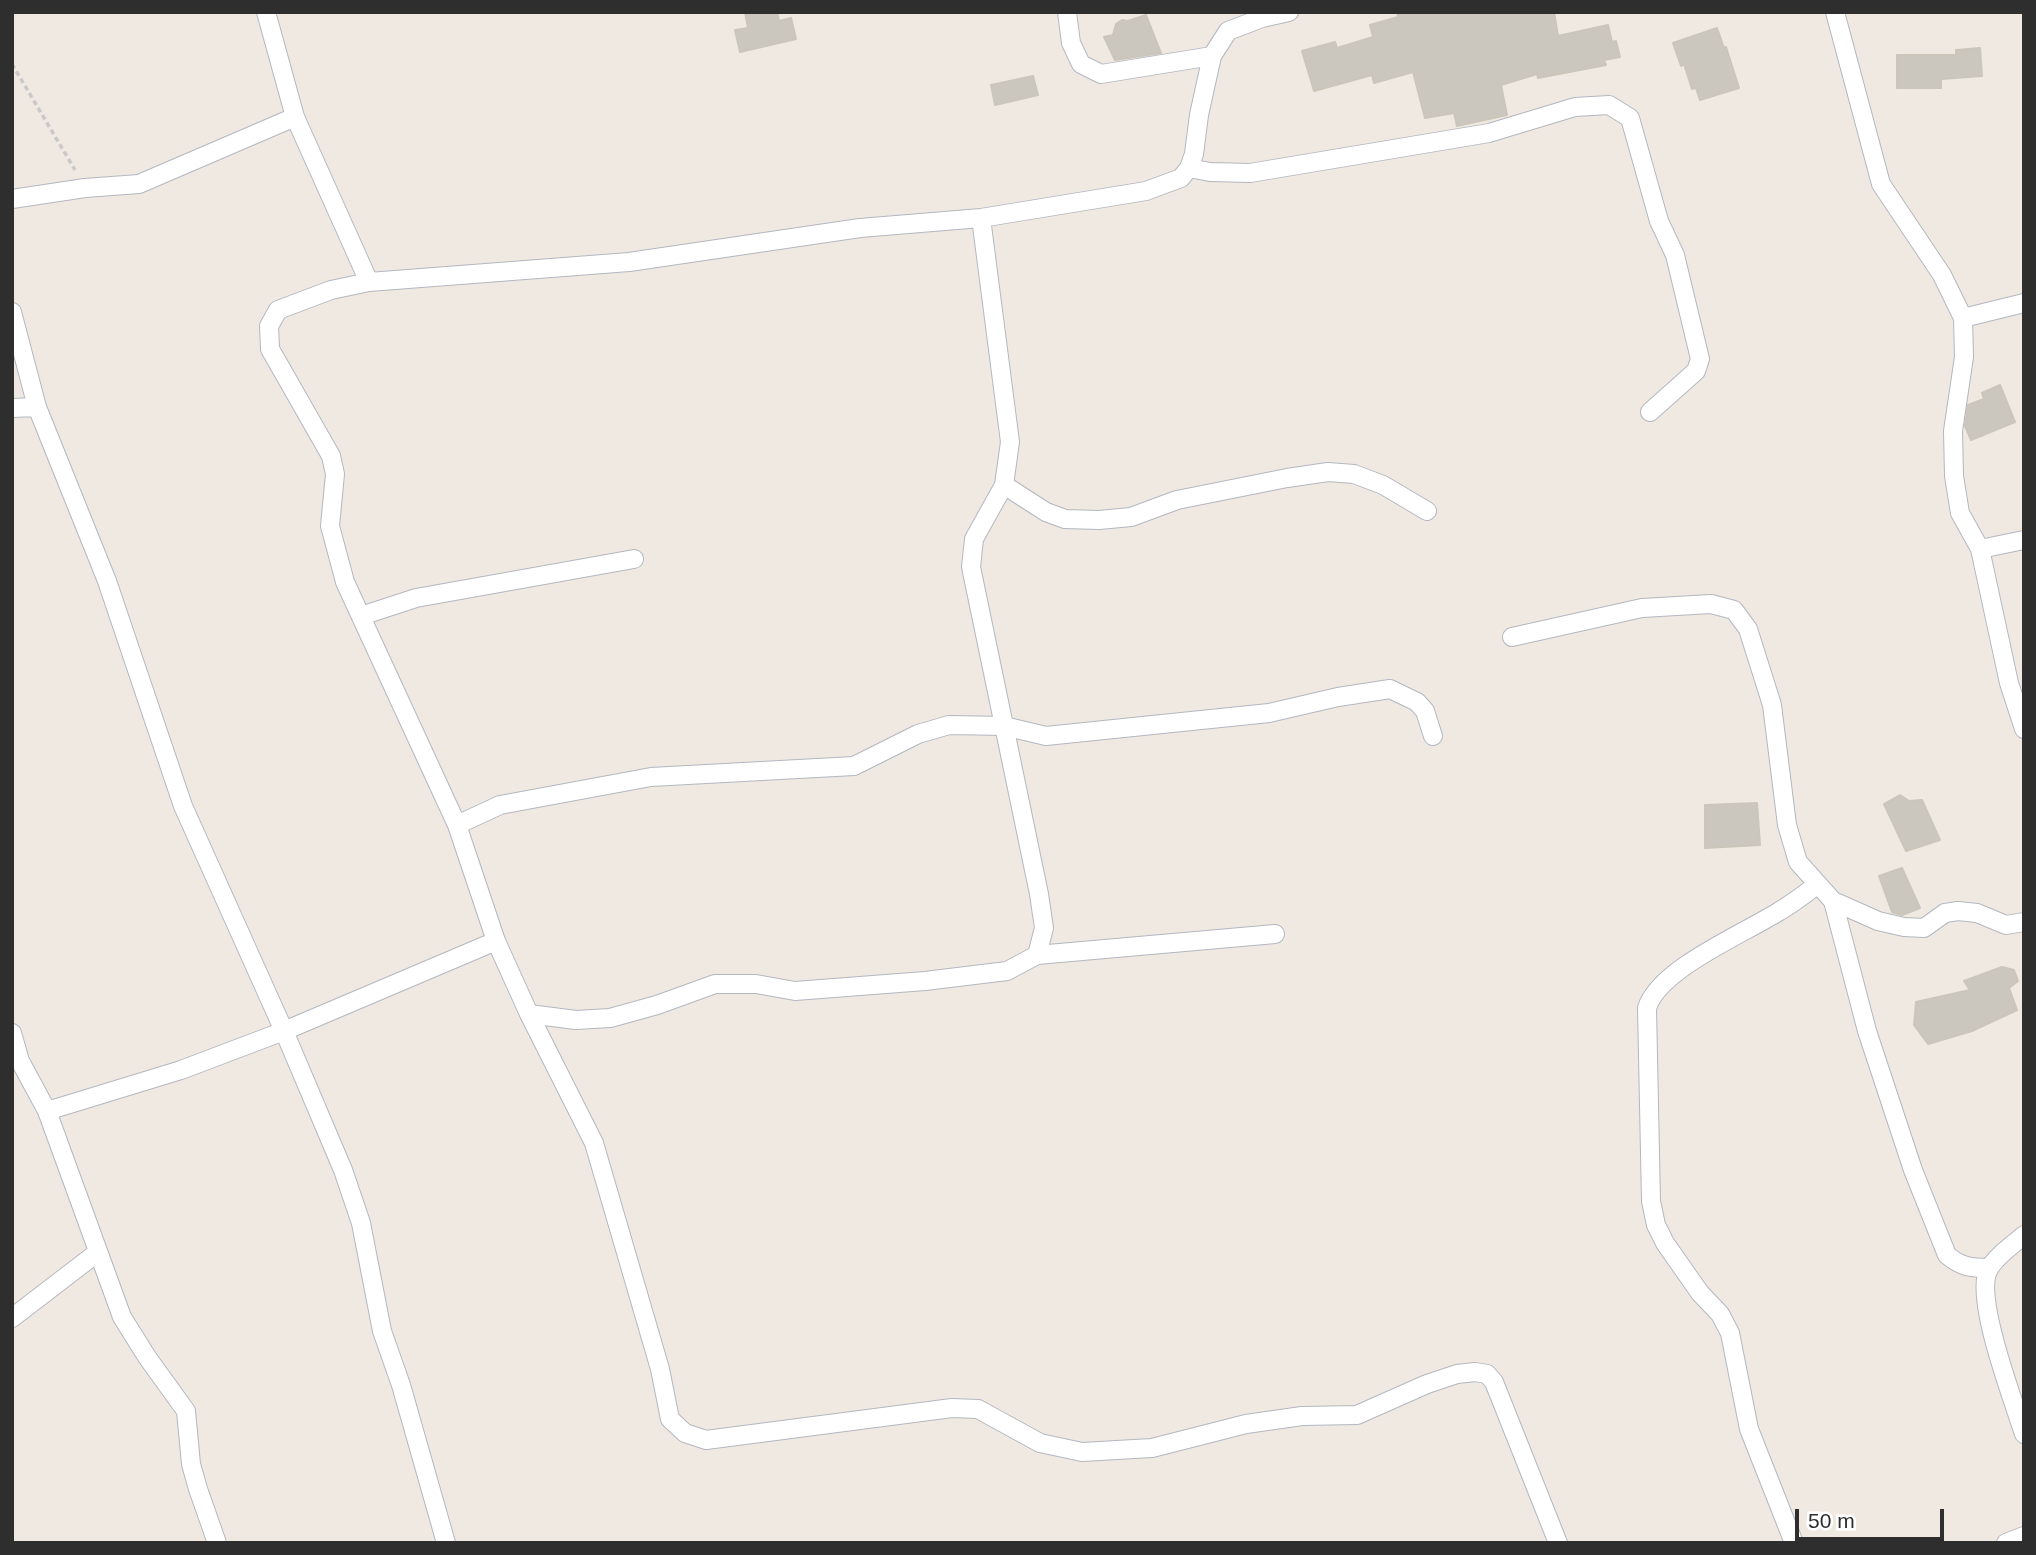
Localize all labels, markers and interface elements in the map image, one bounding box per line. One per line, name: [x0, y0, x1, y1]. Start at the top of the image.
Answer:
scale bar: [1798, 1496, 1947, 1540]
text: 50 m: [1808, 1509, 1855, 1532]

